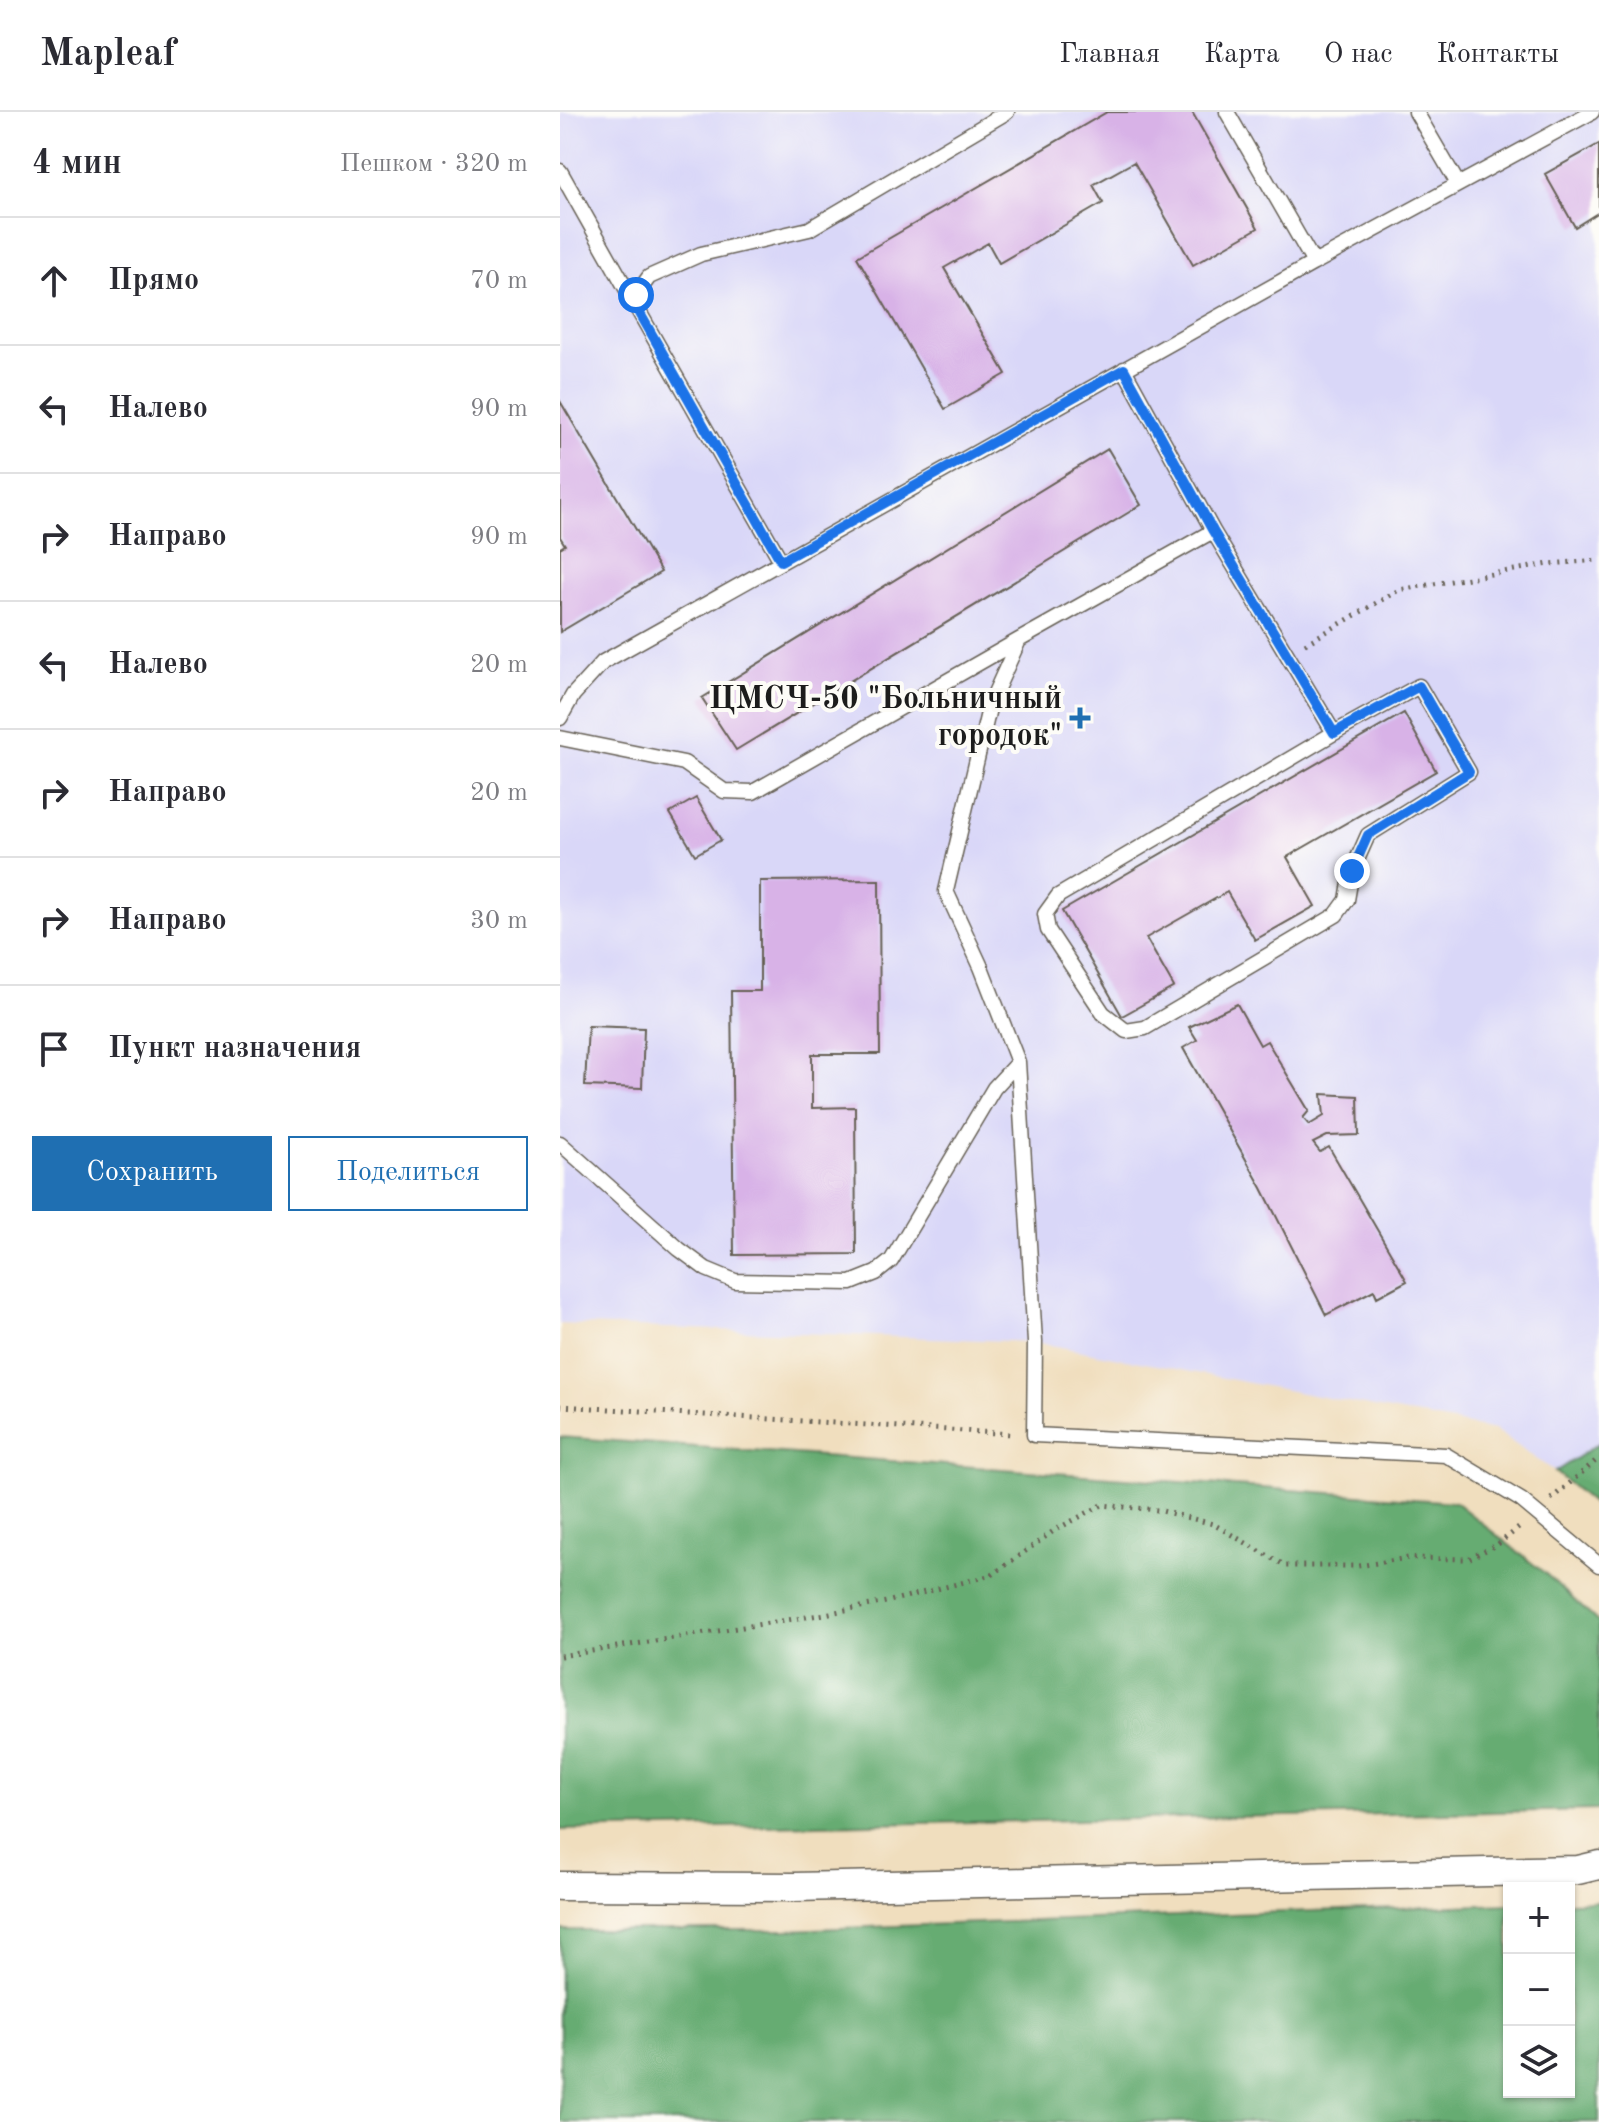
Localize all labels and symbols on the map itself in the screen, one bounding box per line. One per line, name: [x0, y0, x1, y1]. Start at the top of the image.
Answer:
route start: [618, 277, 654, 313]
place label: ЦМСЧ-50 "Больничный городок": [709, 684, 1062, 753]
marker: ЦМСЧ-50 "Больничный городок": [1069, 707, 1091, 729]
route end: [1334, 853, 1370, 889]

